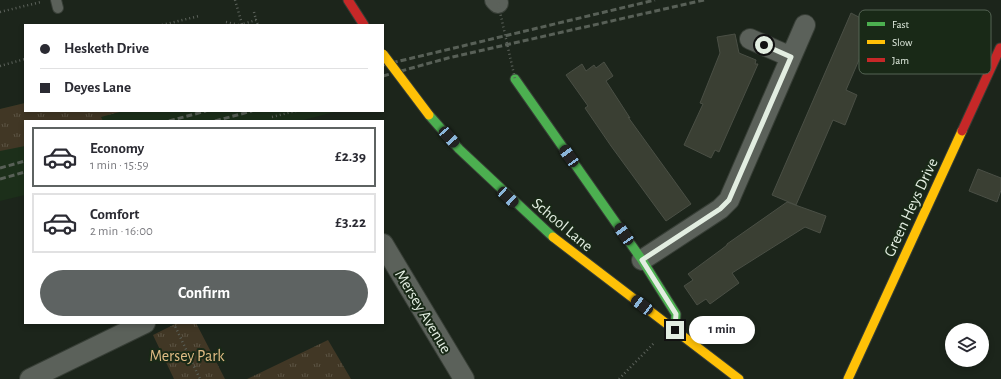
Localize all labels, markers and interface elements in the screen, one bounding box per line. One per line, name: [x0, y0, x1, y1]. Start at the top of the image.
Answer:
legend: [859, 10, 991, 74]
text: Fast: [892, 19, 910, 30]
route start: [755, 36, 773, 54]
text: Slow: [892, 37, 913, 48]
text: Hesketh Drive: [64, 41, 149, 56]
text: Jam: [892, 55, 909, 66]
text: Deyes Lane: [64, 80, 131, 95]
car: [437, 124, 461, 150]
icon: car: [42, 139, 78, 175]
text: Economy: [90, 141, 144, 156]
car: [557, 143, 581, 169]
text: £2.39: [335, 149, 366, 164]
street label: Green Heys Drive: [881, 156, 942, 260]
text: 1 min · 15:59: [90, 159, 149, 172]
car: [495, 184, 521, 210]
street label: School Lane: [529, 195, 596, 255]
icon: car: [42, 205, 78, 241]
text: Comfort: [90, 207, 139, 222]
text: £3.22: [335, 215, 366, 230]
car: [612, 221, 636, 247]
text: 2 min · 16:00: [90, 225, 153, 238]
street label: Mersey Avenue: [391, 267, 454, 357]
button: Confirm: [40, 270, 368, 316]
car: [629, 293, 655, 317]
callout: 1 min: [689, 316, 755, 344]
route end: [666, 321, 684, 339]
text: 1 min: [708, 323, 736, 336]
map controls: [945, 323, 989, 367]
button: layers: [945, 323, 989, 367]
park label: Mersey Park: [149, 348, 225, 365]

